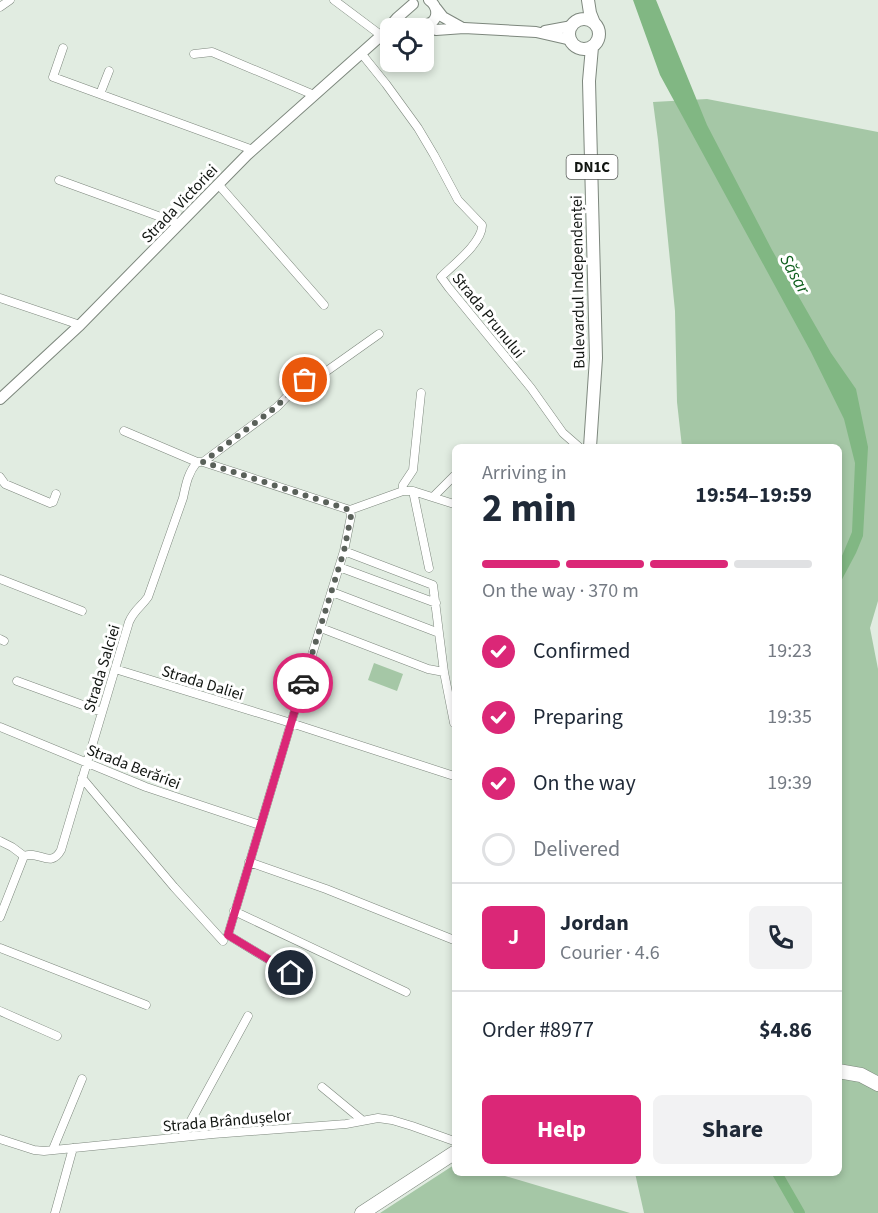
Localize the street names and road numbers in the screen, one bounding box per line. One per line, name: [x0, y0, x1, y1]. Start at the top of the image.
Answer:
road number: DN1C: [566, 155, 618, 179]
street label: Strada Victoriei: [137, 160, 223, 248]
street label: Bulevardul Independenței: [565, 195, 591, 369]
street label: Strada Prunului: [447, 268, 530, 363]
street label: Strada Salciei: [78, 622, 126, 715]
street label: Strada Daliei: [159, 660, 246, 706]
street label: Strada Berăriei: [84, 739, 184, 795]
street label: Strada Brândușelor: [162, 1104, 293, 1138]

